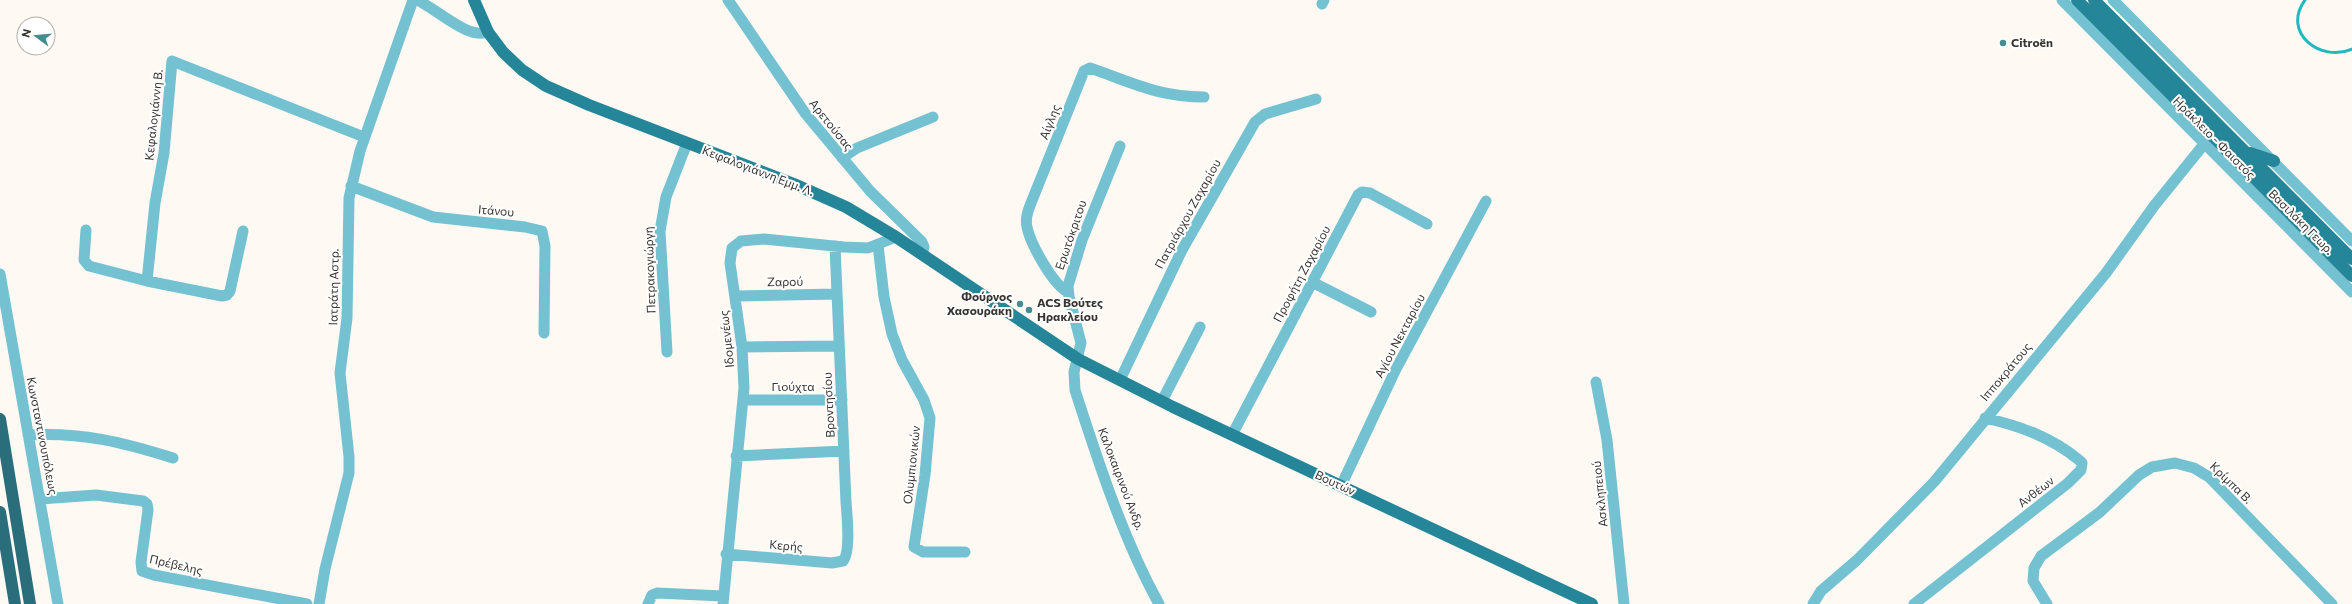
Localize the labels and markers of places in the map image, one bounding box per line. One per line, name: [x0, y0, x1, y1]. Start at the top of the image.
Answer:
place label: Citroën: [2011, 35, 2053, 49]
marker: Citroën: [1998, 38, 2008, 48]
place label: Φούρνος Χασουράκη: [947, 289, 1012, 317]
place label: ACS Βούτες Ηρακλείου: [1037, 295, 1103, 323]
marker: Φούρνος Χασουράκη: [1015, 299, 1025, 309]
marker: ACS Βούτες Ηρακλείου: [1024, 305, 1034, 315]

